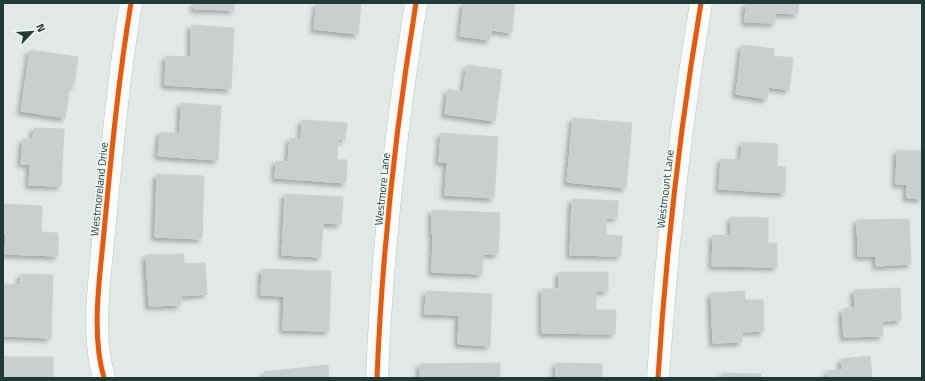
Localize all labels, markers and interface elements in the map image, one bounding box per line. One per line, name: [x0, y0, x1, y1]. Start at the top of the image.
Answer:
north arrow: [12, 12, 52, 52]
text: N: [32, 21, 50, 35]
street label: Westmoreland Drive: [86, 141, 112, 237]
street label: Westmount Lane: [652, 148, 678, 229]
street label: Westmore Lane: [370, 151, 394, 226]

